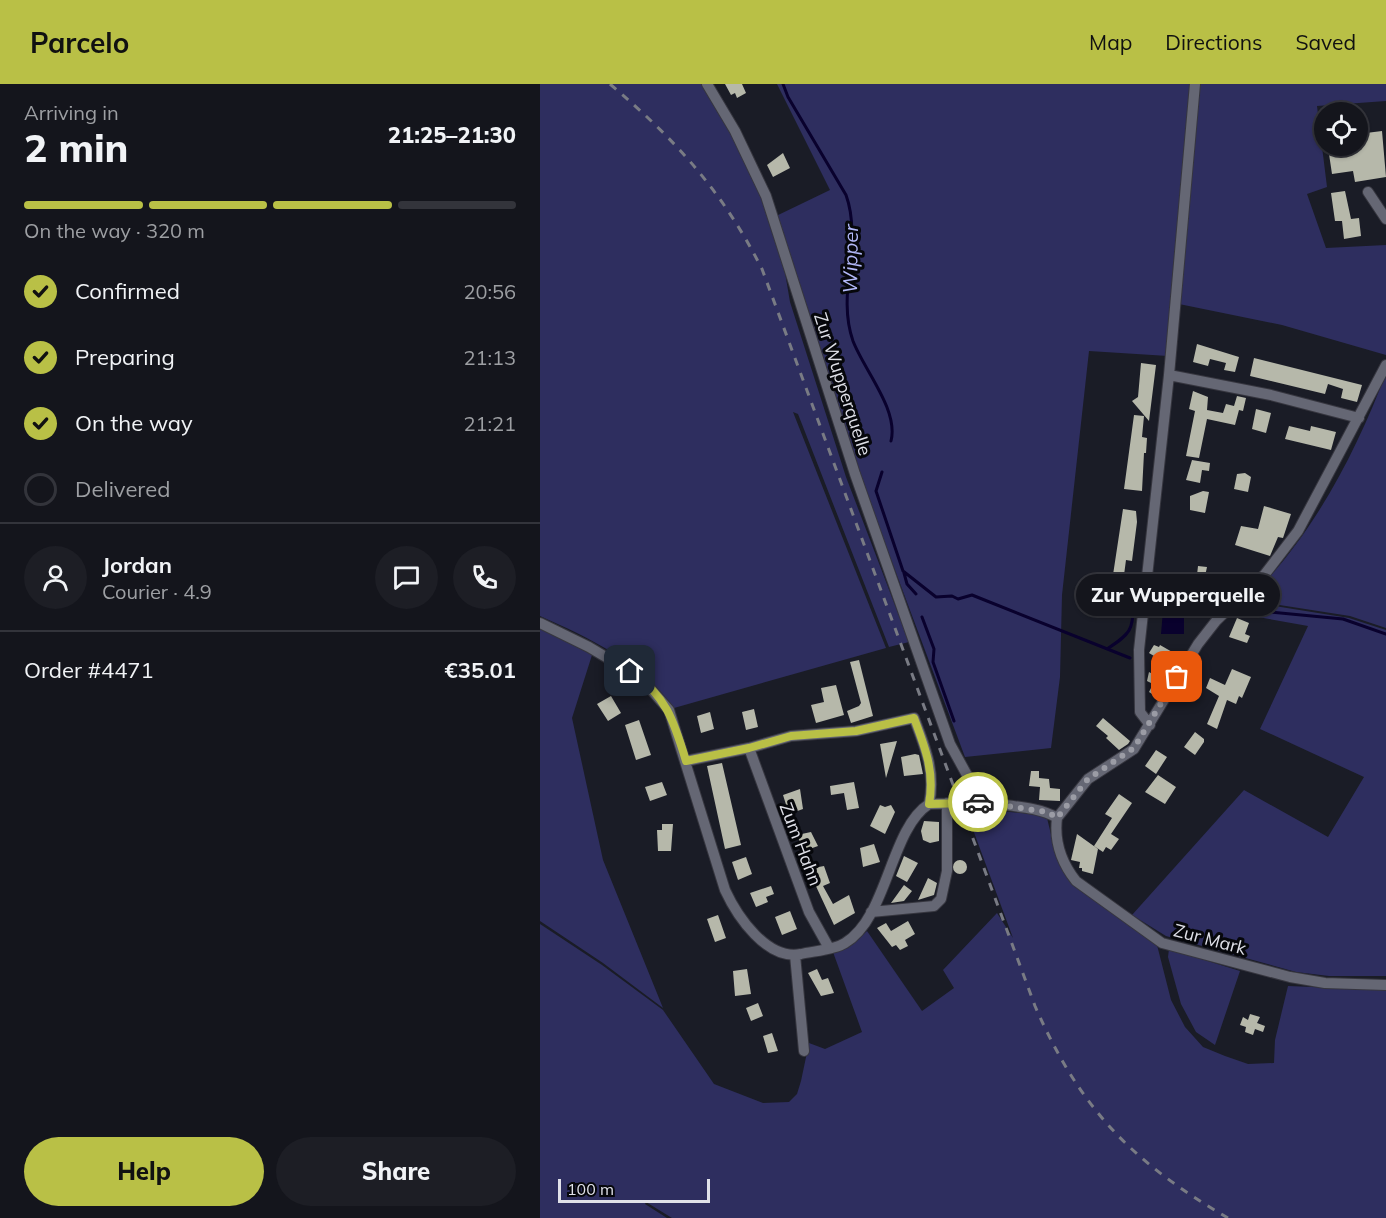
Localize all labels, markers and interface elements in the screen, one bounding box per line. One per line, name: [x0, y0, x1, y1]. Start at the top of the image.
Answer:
text: Parcelo: [30, 25, 129, 60]
text: Map: [1089, 29, 1132, 55]
text: Directions: [1165, 29, 1262, 55]
text: Saved: [1295, 29, 1356, 55]
text: Arriving in: [24, 100, 119, 125]
map controls: [1314, 102, 1368, 156]
button: locate: [1314, 102, 1368, 156]
text: 21:25–21:30: [388, 121, 516, 149]
text: 2 min: [24, 123, 129, 172]
text: On the way · 320 m: [24, 218, 205, 243]
water label: Wipper: [837, 223, 863, 294]
icon: check: [24, 275, 57, 308]
text: Confirmed: [75, 277, 180, 305]
text: 20:56: [463, 279, 516, 304]
street label: Zur Wupperquelle: [809, 310, 877, 458]
icon: check: [24, 341, 57, 374]
text: Preparing: [75, 343, 175, 371]
text: 21:13: [463, 345, 516, 370]
icon: check: [24, 407, 57, 440]
text: On the way: [75, 409, 193, 437]
text: 21:21: [463, 411, 516, 436]
text: Delivered: [75, 475, 170, 503]
button: person: [24, 546, 87, 609]
button: chat: [375, 546, 438, 609]
button: phone: [453, 546, 516, 609]
text: Jordan: [102, 551, 172, 579]
callout: Zur Wupperquelle: [1075, 575, 1279, 617]
text: Courier · 4.9: [102, 579, 212, 604]
text: Zur Wupperquelle: [1091, 582, 1265, 607]
pin: [604, 645, 655, 696]
pin: [1151, 651, 1202, 702]
icon: home: [613, 654, 646, 687]
text: Order #4471: [24, 656, 154, 684]
text: €35.01: [445, 656, 516, 684]
icon: bag: [1160, 660, 1193, 693]
courier: [948, 772, 1008, 832]
icon: car: [962, 786, 995, 819]
street label: Zum Hahn: [775, 799, 827, 889]
street label: Zur Mark: [1171, 918, 1250, 960]
button: Help: [24, 1137, 264, 1206]
button: Share: [276, 1137, 516, 1206]
scale bar: [558, 1176, 710, 1204]
text: 100 m: [567, 1179, 614, 1199]

